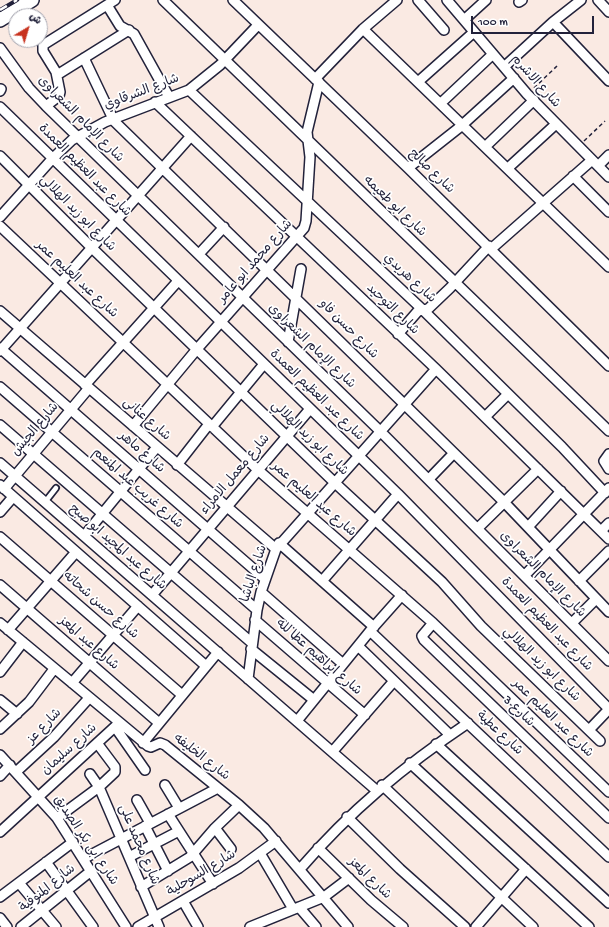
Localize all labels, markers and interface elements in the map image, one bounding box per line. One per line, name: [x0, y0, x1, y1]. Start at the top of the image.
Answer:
north arrow: [8, 8, 48, 48]
scale bar: [473, 8, 596, 34]
text: ش: [26, 11, 43, 28]
text: 100 m: [478, 16, 508, 30]
street label: شارع الاشرم: [507, 52, 563, 112]
street label: شارع الشرقاوي: [102, 72, 182, 114]
street label: شارع الإمام الشعراوى: [34, 74, 126, 166]
street label: شارع عبد العظيم العمدة: [34, 121, 134, 221]
street label: شارع صالح: [405, 146, 457, 198]
street label: شارع ابو زيد الهلالي: [36, 173, 118, 255]
street label: شارع ابو طعيمه: [359, 173, 429, 241]
street label: شارع محمد ابو عامر: [215, 217, 297, 307]
street label: شارع عبد العليم عمر: [32, 238, 120, 322]
street label: شارع هريدي: [380, 251, 438, 307]
street label: شارع التوحيد: [362, 281, 422, 339]
street label: شارع حسن فاو: [315, 297, 381, 363]
street label: شارع الإمام الشعراوى: [264, 301, 358, 393]
street label: شارع عبد العظيم العمدة: [266, 347, 366, 445]
street label: شارع عنانى: [119, 395, 173, 445]
street label: شارع ابو زيد الهلالي: [267, 398, 351, 480]
street label: شارع الجيش: [9, 400, 63, 460]
street label: شارع ماهر: [115, 429, 167, 477]
street label: شارع معمل الامراء: [198, 432, 274, 518]
street label: شارع غريب عبد المنعم: [88, 445, 186, 533]
street label: شارع عبد العليم عمر: [268, 459, 358, 541]
street label: شارع عبد المجيد ابو صبح: [65, 502, 169, 594]
street label: شارع الإمام الشعراوى: [496, 529, 588, 621]
street label: شارع الباشا: [238, 543, 272, 605]
street label: شارع حسن شحاته: [59, 569, 141, 643]
street label: شارع عبد العظيم العمدة: [497, 575, 595, 675]
street label: شارع عبد المعز: [55, 614, 121, 674]
street label: شارع ابراهيم عطا لله: [272, 616, 364, 700]
street label: شارع ابو زيد الهلالي: [499, 624, 583, 706]
street label: شارع عبد العليم عمر: [508, 676, 596, 762]
street label: شارع 3: [499, 693, 537, 731]
street label: شارع عز: [24, 706, 66, 748]
street label: شارع عطية: [473, 709, 525, 759]
street label: شارع سليمان: [39, 721, 101, 779]
street label: شارع الخليفه: [170, 731, 232, 785]
street label: شارع ابى بكر الصديق: [49, 793, 121, 889]
street label: شارع محمد على: [114, 802, 162, 888]
street label: شارع السوحلية: [165, 847, 239, 901]
street label: شارع المعز: [344, 855, 394, 903]
street label: شارع المنوفية: [17, 862, 79, 916]

